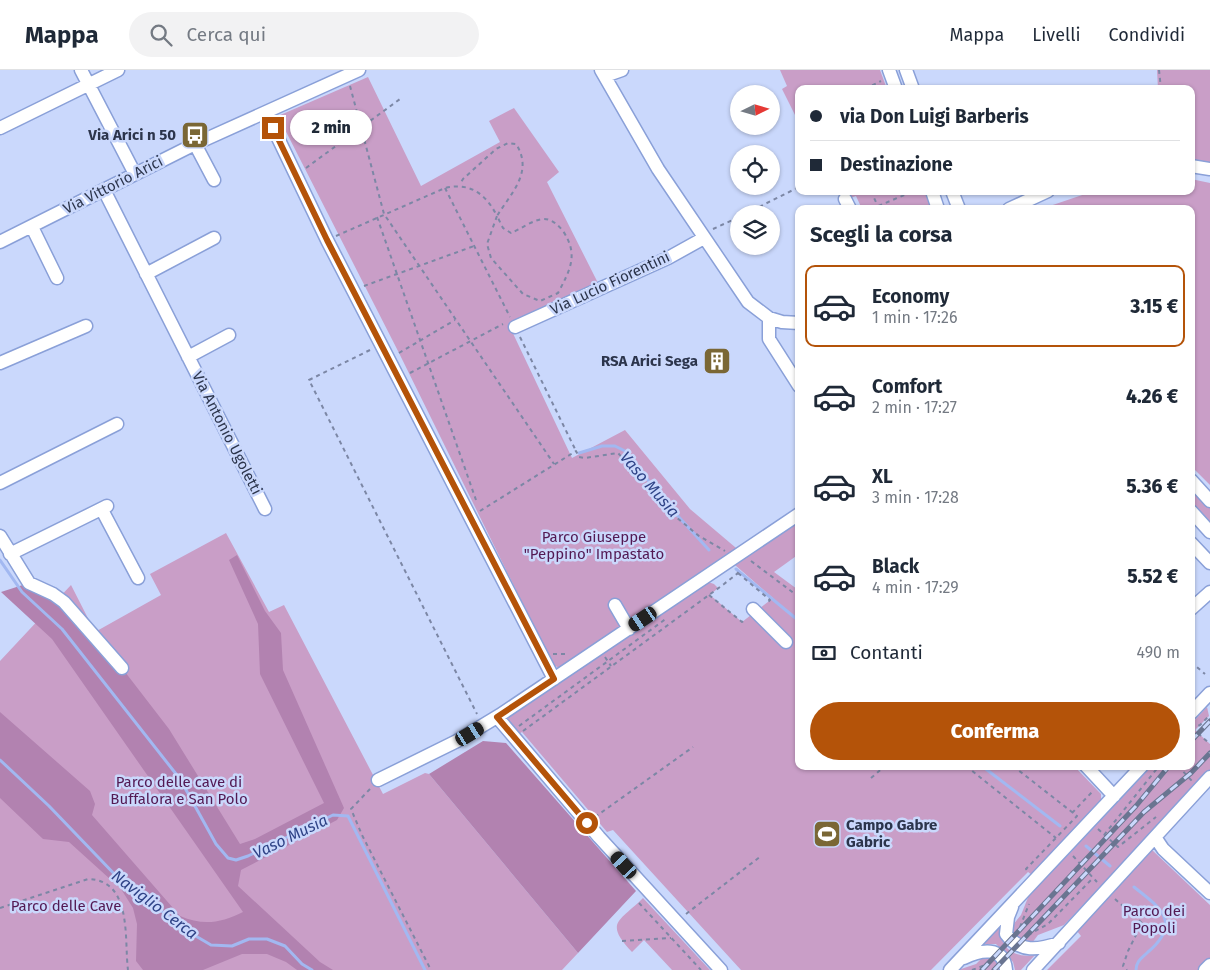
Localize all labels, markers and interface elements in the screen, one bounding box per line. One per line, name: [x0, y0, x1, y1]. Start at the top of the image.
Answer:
search box: [129, 12, 479, 57]
text: Mappa: [25, 21, 99, 49]
icon: search: [147, 21, 175, 49]
text: Cerca qui: [187, 23, 266, 46]
text: Mappa: [950, 24, 1004, 46]
text: Livelli: [1032, 24, 1081, 46]
text: Condividi: [1109, 24, 1185, 46]
north arrow: [730, 85, 780, 135]
map controls: [730, 85, 780, 255]
text: via Don Luigi Barberis: [840, 105, 1029, 128]
callout: 2 min: [290, 110, 373, 146]
route end: [262, 117, 284, 139]
text: 2 min: [311, 118, 351, 137]
bus stop icon: Via Arici n 50: [180, 120, 210, 150]
place label: Via Arici n 50: [87, 126, 176, 144]
button: locate: [730, 145, 780, 195]
street label: Via Vittorio Arici: [60, 152, 166, 218]
text: Destinazione: [840, 153, 953, 176]
button: layers: [730, 205, 780, 255]
text: Scegli la corsa: [810, 221, 953, 248]
street label: Via Lucio Fiorentini: [547, 247, 673, 319]
icon: car: [812, 284, 857, 329]
text: Economy: [872, 285, 949, 308]
text: 3.15 €: [1130, 295, 1178, 318]
text: 1 min · 17:26: [872, 308, 957, 327]
building icon: RSA Arici Sega: [702, 346, 732, 376]
place label: RSA Arici Sega: [601, 352, 698, 370]
street label: Via Antonio Ugoletti: [188, 368, 266, 498]
icon: car: [812, 374, 857, 419]
text: Comfort: [872, 375, 942, 398]
text: 4.26 €: [1126, 385, 1178, 408]
text: 2 min · 17:27: [872, 398, 957, 417]
water label: Vaso Musia: [616, 448, 683, 521]
icon: car: [812, 464, 857, 509]
text: XL: [872, 465, 893, 488]
text: 5.36 €: [1126, 475, 1178, 498]
text: 3 min · 17:28: [872, 488, 959, 507]
park label: Parco Giuseppe "Peppino" Impastato: [524, 528, 664, 563]
icon: car: [812, 554, 857, 599]
text: Black: [872, 555, 919, 578]
text: 5.52 €: [1127, 565, 1178, 588]
text: 4 min · 17:29: [872, 578, 959, 597]
car: [626, 604, 659, 634]
icon: cash: [810, 639, 838, 667]
text: Contanti: [850, 641, 923, 664]
text: 490 m: [1137, 643, 1180, 662]
button: Conferma: [810, 702, 1180, 760]
car: [453, 720, 486, 748]
park label: Parco delle cave di Buffalora e San Polo: [110, 773, 248, 808]
water label: Vaso Musia: [250, 810, 331, 863]
route start: [576, 812, 598, 834]
place label: Campo Gabre Gabric: [846, 816, 937, 851]
sports icon: Campo Gabre Gabric: [812, 819, 842, 849]
car: [608, 849, 639, 881]
water label: Naviglio Cerca: [108, 866, 201, 943]
park label: Parco delle Cave: [11, 897, 121, 915]
park label: Parco dei Popoli: [1123, 902, 1185, 937]

